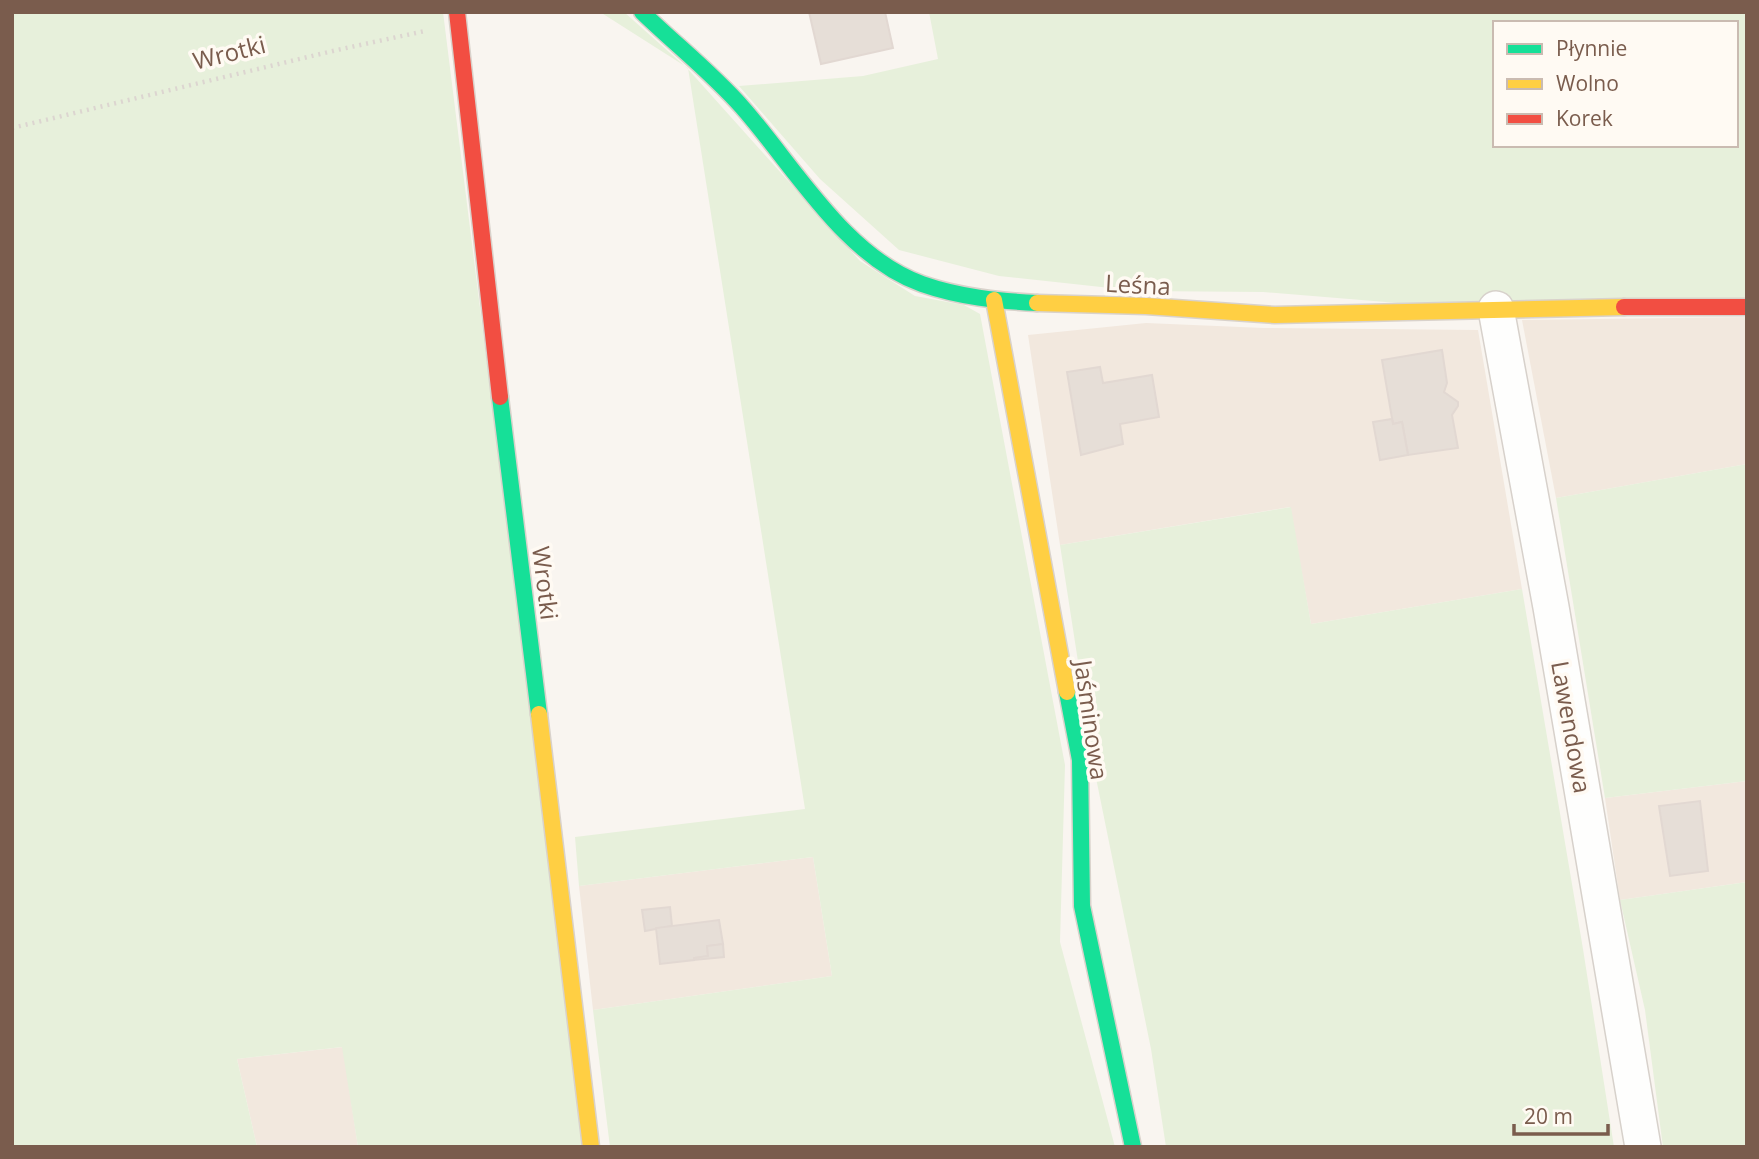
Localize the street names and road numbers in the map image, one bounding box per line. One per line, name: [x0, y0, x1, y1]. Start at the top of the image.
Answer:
street label: Wrotki: [189, 27, 269, 77]
street label: Leśna: [1104, 266, 1172, 302]
street label: Wrotki: [525, 544, 567, 622]
street label: Jaśminowa: [1067, 656, 1117, 782]
street label: Lawendowa: [1544, 658, 1600, 796]

